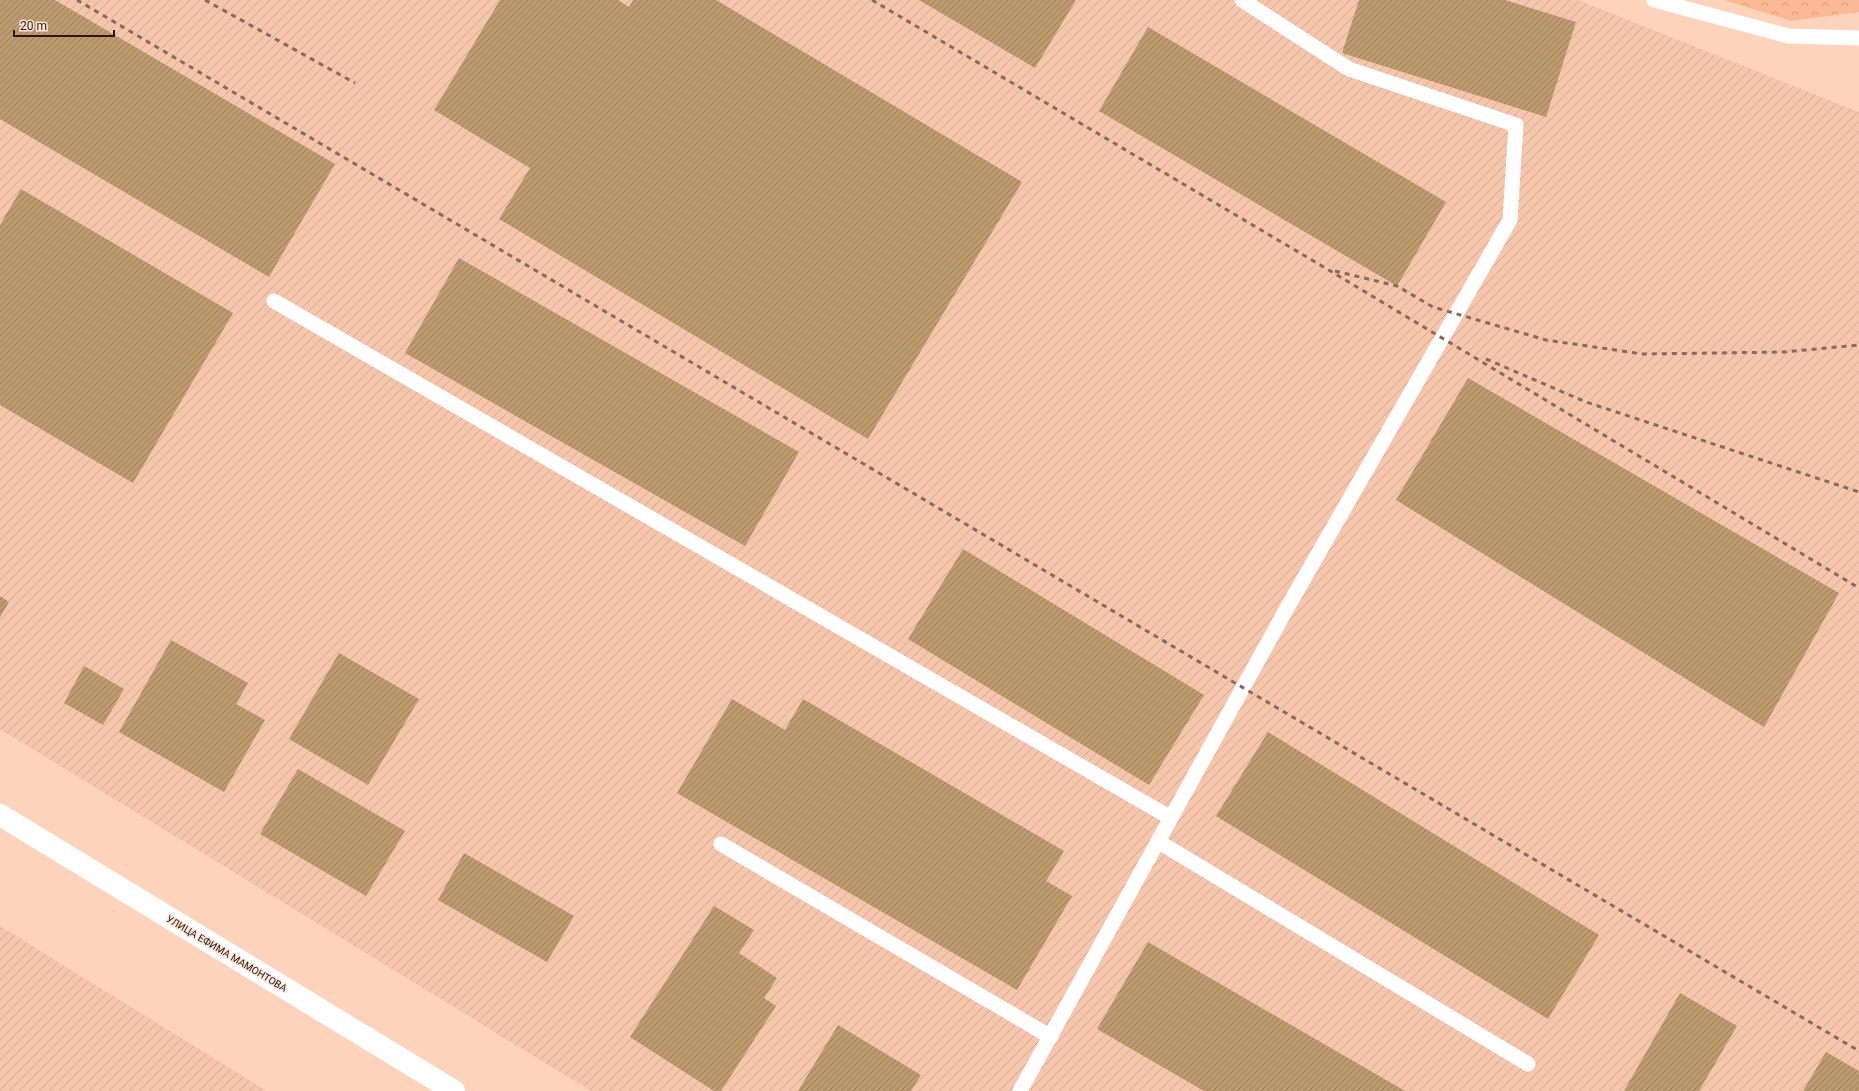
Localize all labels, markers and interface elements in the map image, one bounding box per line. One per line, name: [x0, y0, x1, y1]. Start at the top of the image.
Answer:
scale bar: [14, 12, 114, 38]
text: 20 m: [20, 19, 47, 33]
street label: УЛИЦА ЕФИМА МАМОНТОВА: [165, 912, 290, 994]

